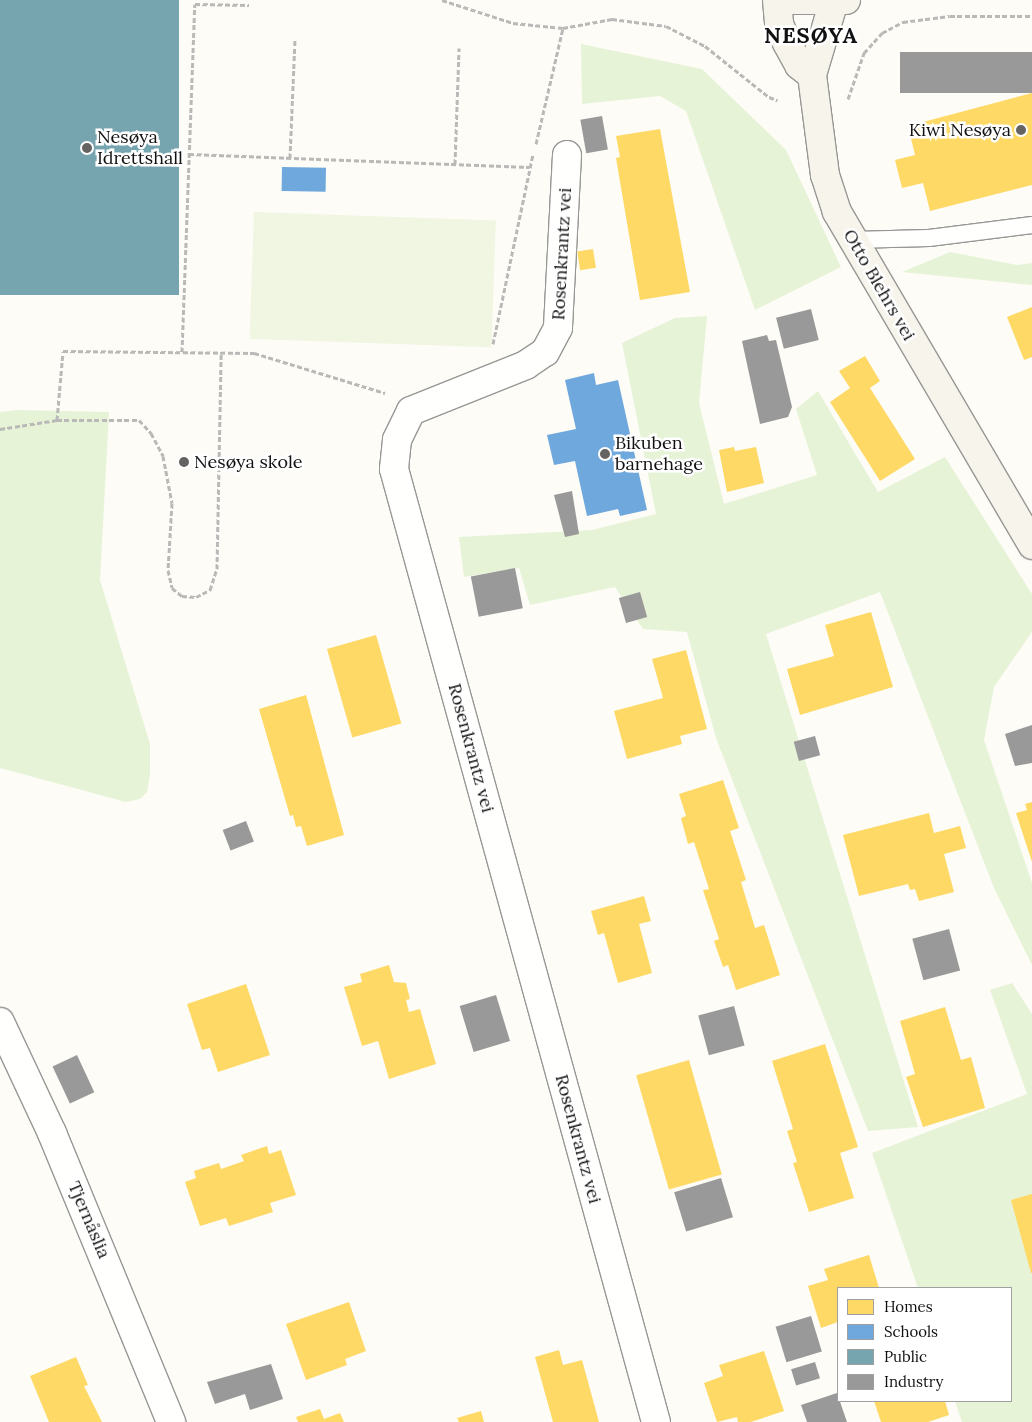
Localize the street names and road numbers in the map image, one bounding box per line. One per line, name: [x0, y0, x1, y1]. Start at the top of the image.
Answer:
street label: Rosenkrantz vei: [548, 187, 576, 321]
street label: Otto Blehrs vei: [838, 226, 920, 344]
street label: Rosenkrantz vei: [443, 681, 499, 815]
street label: Rosenkrantz vei: [550, 1072, 606, 1206]
street label: Tjernåslia: [63, 1178, 115, 1262]

